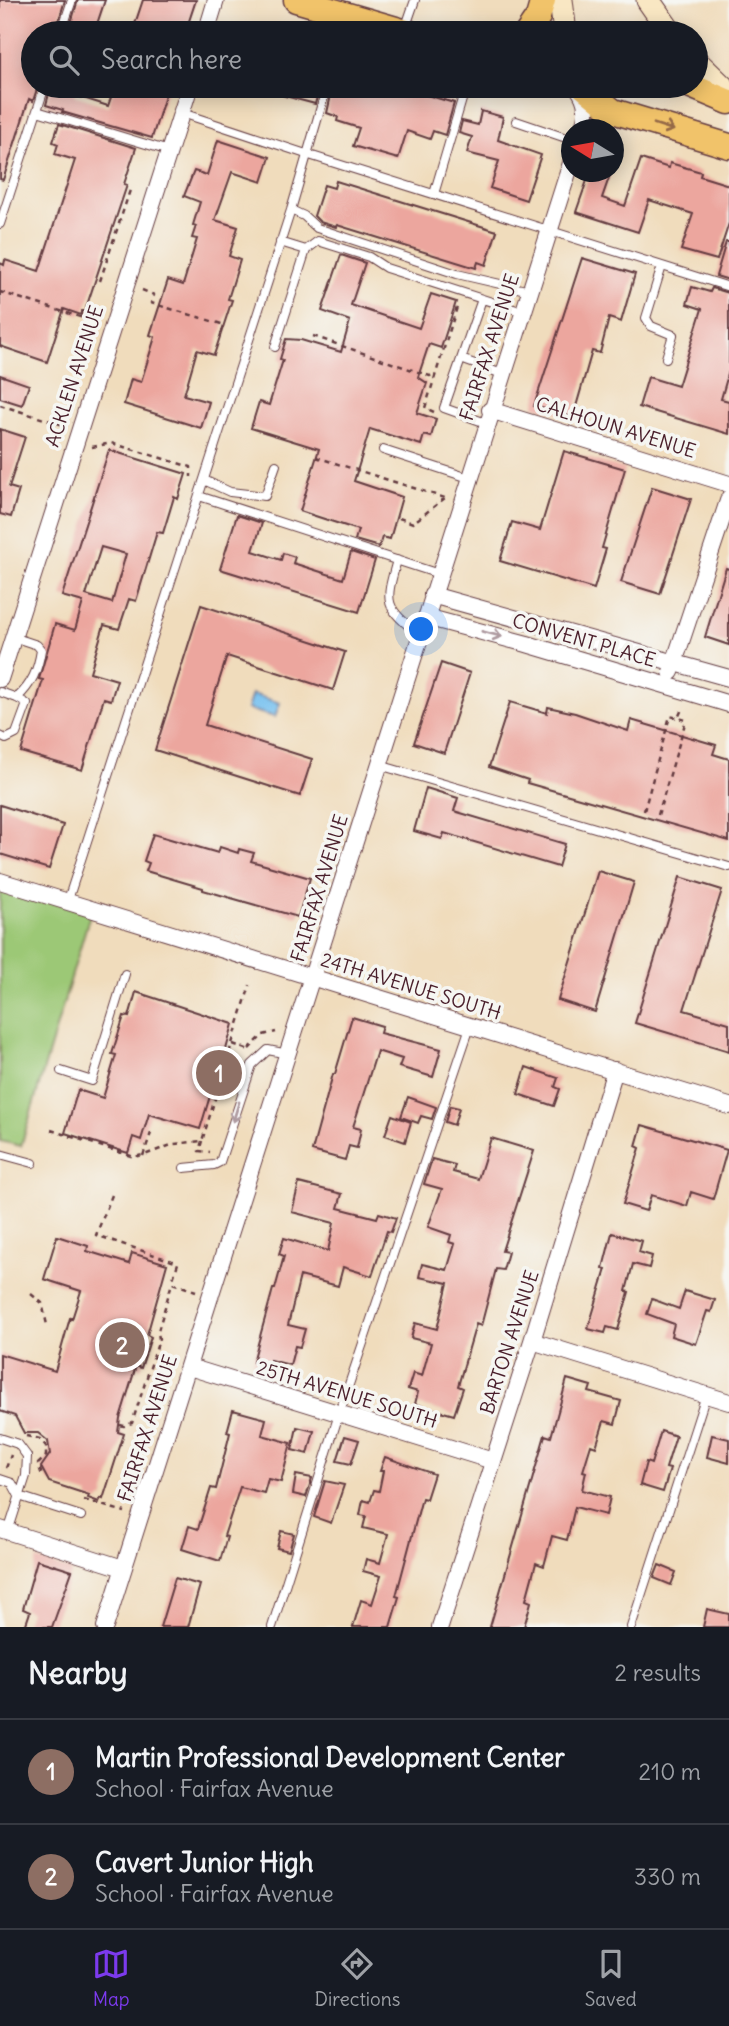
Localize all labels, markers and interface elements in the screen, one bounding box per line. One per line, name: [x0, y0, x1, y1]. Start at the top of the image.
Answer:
search box: [21, 21, 708, 98]
icon: search: [45, 41, 83, 79]
text: Search here: [101, 43, 242, 76]
north arrow: [561, 119, 624, 182]
one-way arrow: [652, 122, 674, 135]
street label: FAIRFAX AVENUE: [454, 271, 524, 423]
street label: ACKLEN AVENUE: [40, 302, 108, 450]
street label: CALHOUN AVENUE: [533, 391, 699, 463]
street label: CONVENT PLACE: [510, 608, 658, 672]
your location: [404, 612, 438, 646]
one-way arrow: [481, 629, 503, 642]
street label: FAIRFAX AVENUE: [285, 811, 353, 965]
street label: 24TH AVENUE SOUTH: [318, 947, 504, 1025]
pin: 1: [196, 1047, 242, 1099]
one-way arrow: [229, 1101, 242, 1123]
street label: BARTON AVENUE: [474, 1267, 544, 1417]
pin: 2: [99, 1319, 145, 1371]
street label: FAIRFAX AVENUE: [112, 1352, 182, 1504]
street label: 25TH AVENUE SOUTH: [254, 1355, 440, 1433]
text: Nearby: [28, 1654, 128, 1692]
text: 2 results: [615, 1658, 701, 1687]
text: Martin Professional Development Center: [95, 1741, 565, 1774]
text: 1: [46, 1757, 56, 1786]
text: 210 m: [638, 1757, 701, 1786]
text: School · Fairfax Avenue: [95, 1774, 334, 1803]
text: Cavert Junior High: [95, 1846, 314, 1879]
text: 2: [45, 1862, 57, 1891]
text: 330 m: [634, 1862, 701, 1891]
text: School · Fairfax Avenue: [95, 1879, 334, 1908]
tab: Map: [92, 1945, 130, 2011]
tab: Directions: [315, 1945, 400, 2011]
tab: Saved: [585, 1945, 637, 2011]

